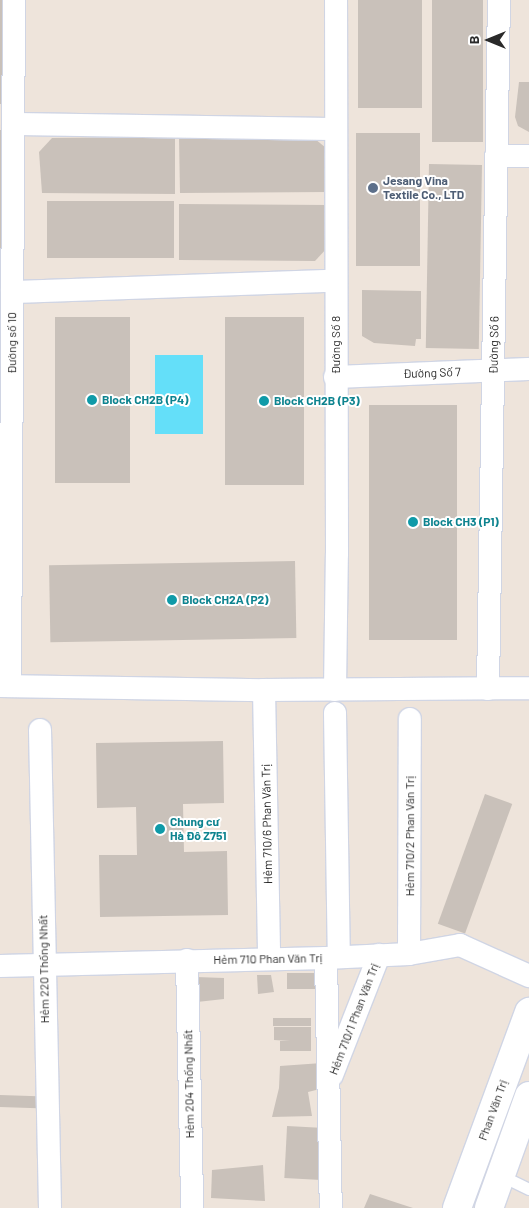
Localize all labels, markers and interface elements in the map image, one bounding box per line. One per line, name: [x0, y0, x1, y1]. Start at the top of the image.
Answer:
north arrow: [464, 15, 514, 65]
text: B: [465, 36, 482, 44]
place label: Jesang Vina Textile Co., LTD: [383, 174, 464, 202]
marker: Jesang Vina Textile Co., LTD: [367, 182, 379, 194]
street label: Đường số 10: [5, 312, 19, 374]
street label: Đường Số 8: [329, 316, 343, 374]
street label: Đường Số 6: [486, 316, 502, 374]
street label: Đường Số 7: [403, 365, 461, 381]
place label: Block CH2B (P4): [102, 393, 188, 407]
marker: Block CH2B (P4): [86, 394, 98, 406]
place label: Block CH2B (P3): [274, 394, 360, 408]
marker: Block CH2B (P3): [258, 395, 270, 407]
place label: Block CH3 (P1): [423, 515, 499, 529]
marker: Block CH3 (P1): [407, 516, 419, 528]
place label: Block CH2A (P2): [182, 593, 269, 607]
marker: Block CH2A (P2): [166, 594, 178, 606]
street label: Hẻm 710/6 Phan Văn Trị: [259, 764, 275, 884]
street label: Hẻm 710/2 Phan Văn Trị: [403, 776, 417, 896]
place label: Chung cư Hà Đô Z751: [170, 815, 227, 843]
marker: Chung cư Hà Đô Z751: [154, 823, 166, 835]
street label: Hẻm 220 Thống Nhất: [36, 915, 52, 1023]
street label: Hẻm 710 Phan Văn Trị: [213, 951, 323, 967]
street label: Hẻm 710/1 Phan Văn Trị: [326, 961, 382, 1077]
street label: Hẻm 204 Thống Nhất: [181, 1029, 197, 1139]
street label: Phan Văn Trị: [475, 1078, 511, 1142]

